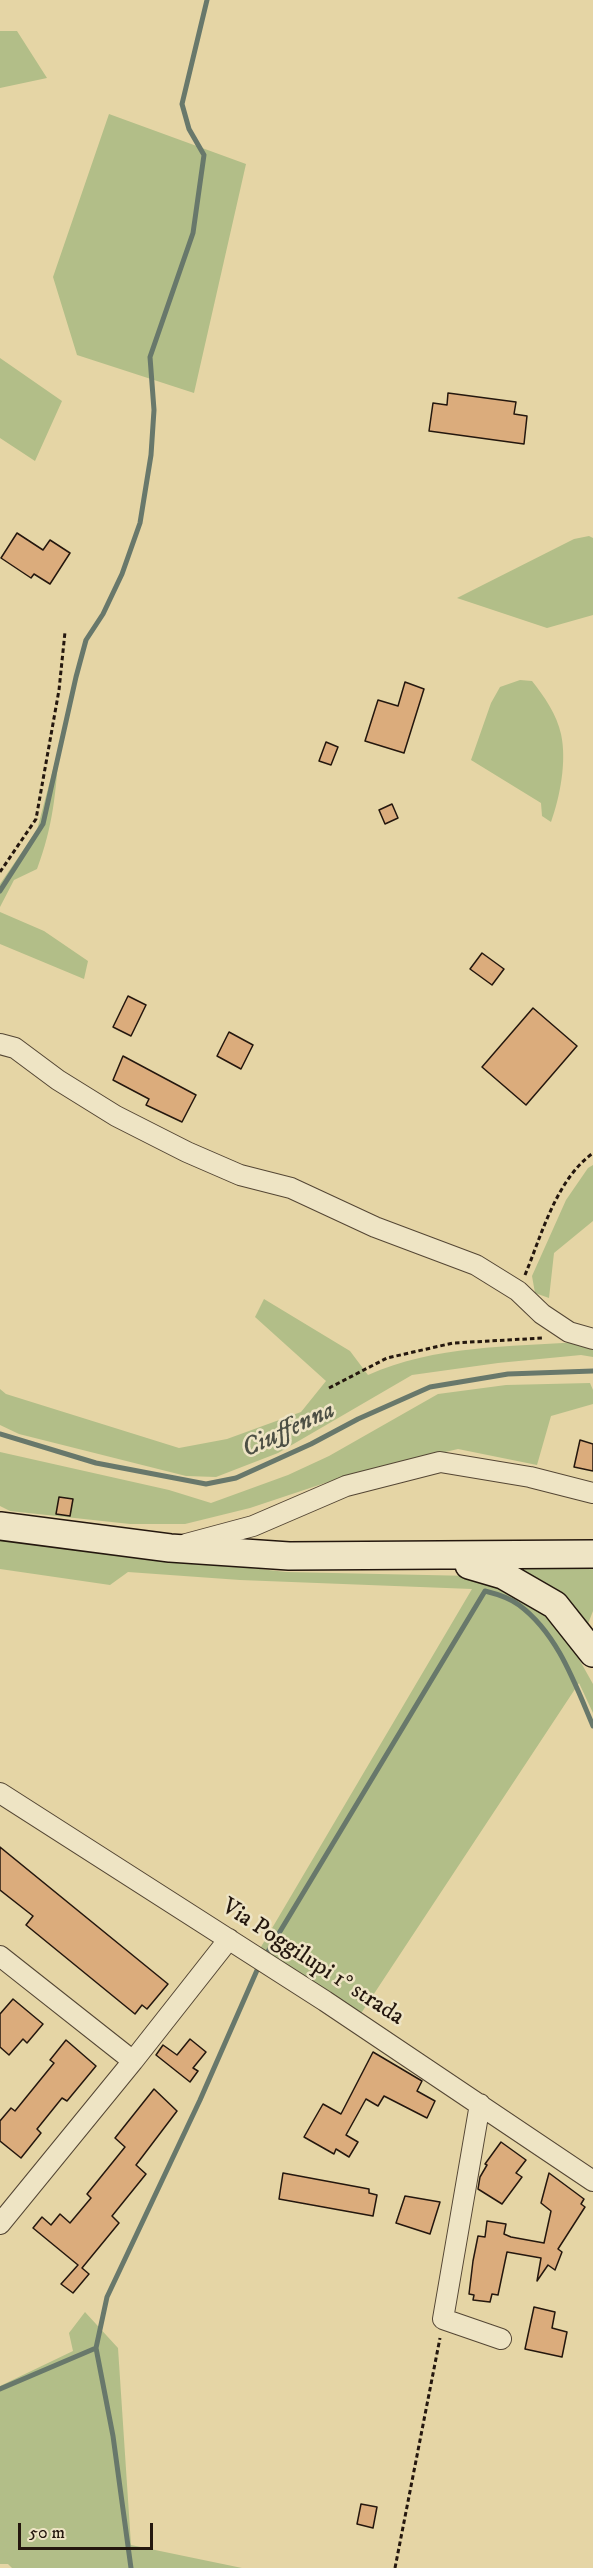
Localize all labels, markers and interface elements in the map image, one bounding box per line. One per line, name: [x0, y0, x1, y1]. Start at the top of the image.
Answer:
water label: Ciuffenna: [237, 1396, 341, 1466]
street label: Via Poggilupi 1° strada: [215, 1893, 409, 2033]
scale bar: [21, 2511, 156, 2549]
text: 50 m: [29, 2522, 65, 2544]

